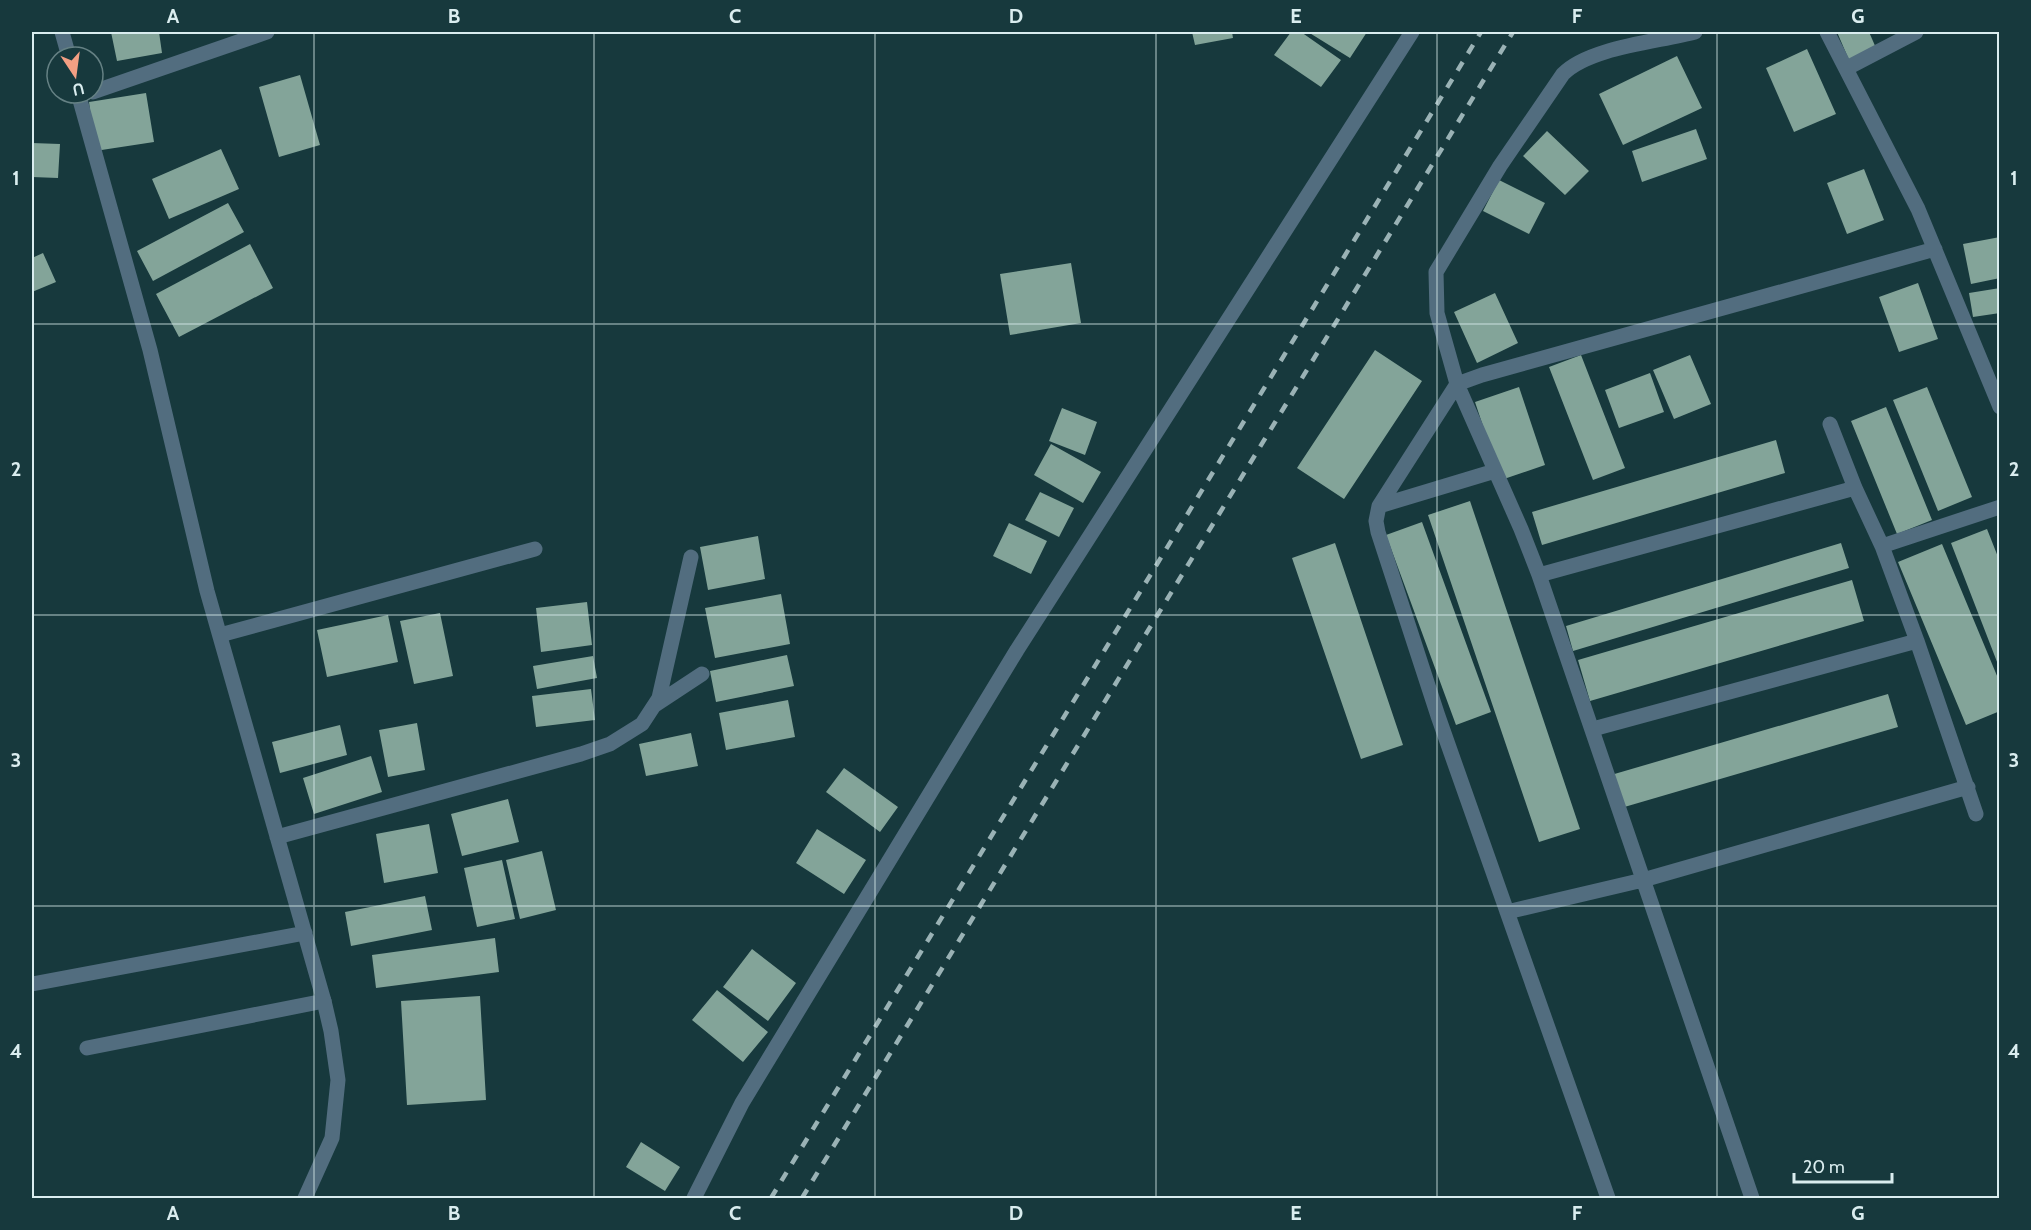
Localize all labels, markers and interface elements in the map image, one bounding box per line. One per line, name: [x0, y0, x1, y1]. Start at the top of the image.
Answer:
text: A: [167, 4, 180, 28]
text: B: [448, 4, 460, 28]
text: C: [729, 4, 741, 28]
text: D: [1009, 4, 1023, 28]
text: E: [1290, 4, 1302, 28]
text: F: [1572, 4, 1583, 28]
text: G: [1851, 4, 1865, 28]
north arrow: [45, 45, 105, 105]
text: U: [71, 79, 86, 100]
text: 1: [12, 166, 20, 190]
text: 1: [2010, 166, 2018, 190]
text: 2: [11, 457, 21, 481]
text: 2: [2009, 457, 2019, 481]
text: 3: [11, 748, 21, 772]
text: 3: [2009, 748, 2019, 772]
text: 4: [10, 1039, 22, 1063]
text: 4: [2008, 1039, 2020, 1063]
scale bar: [1794, 1146, 1892, 1184]
text: 20 m: [1803, 1156, 1845, 1178]
text: A: [167, 1201, 180, 1225]
text: B: [448, 1201, 460, 1225]
text: C: [729, 1201, 741, 1225]
text: D: [1009, 1201, 1023, 1225]
text: E: [1290, 1201, 1302, 1225]
text: F: [1572, 1201, 1583, 1225]
text: G: [1851, 1201, 1865, 1225]

